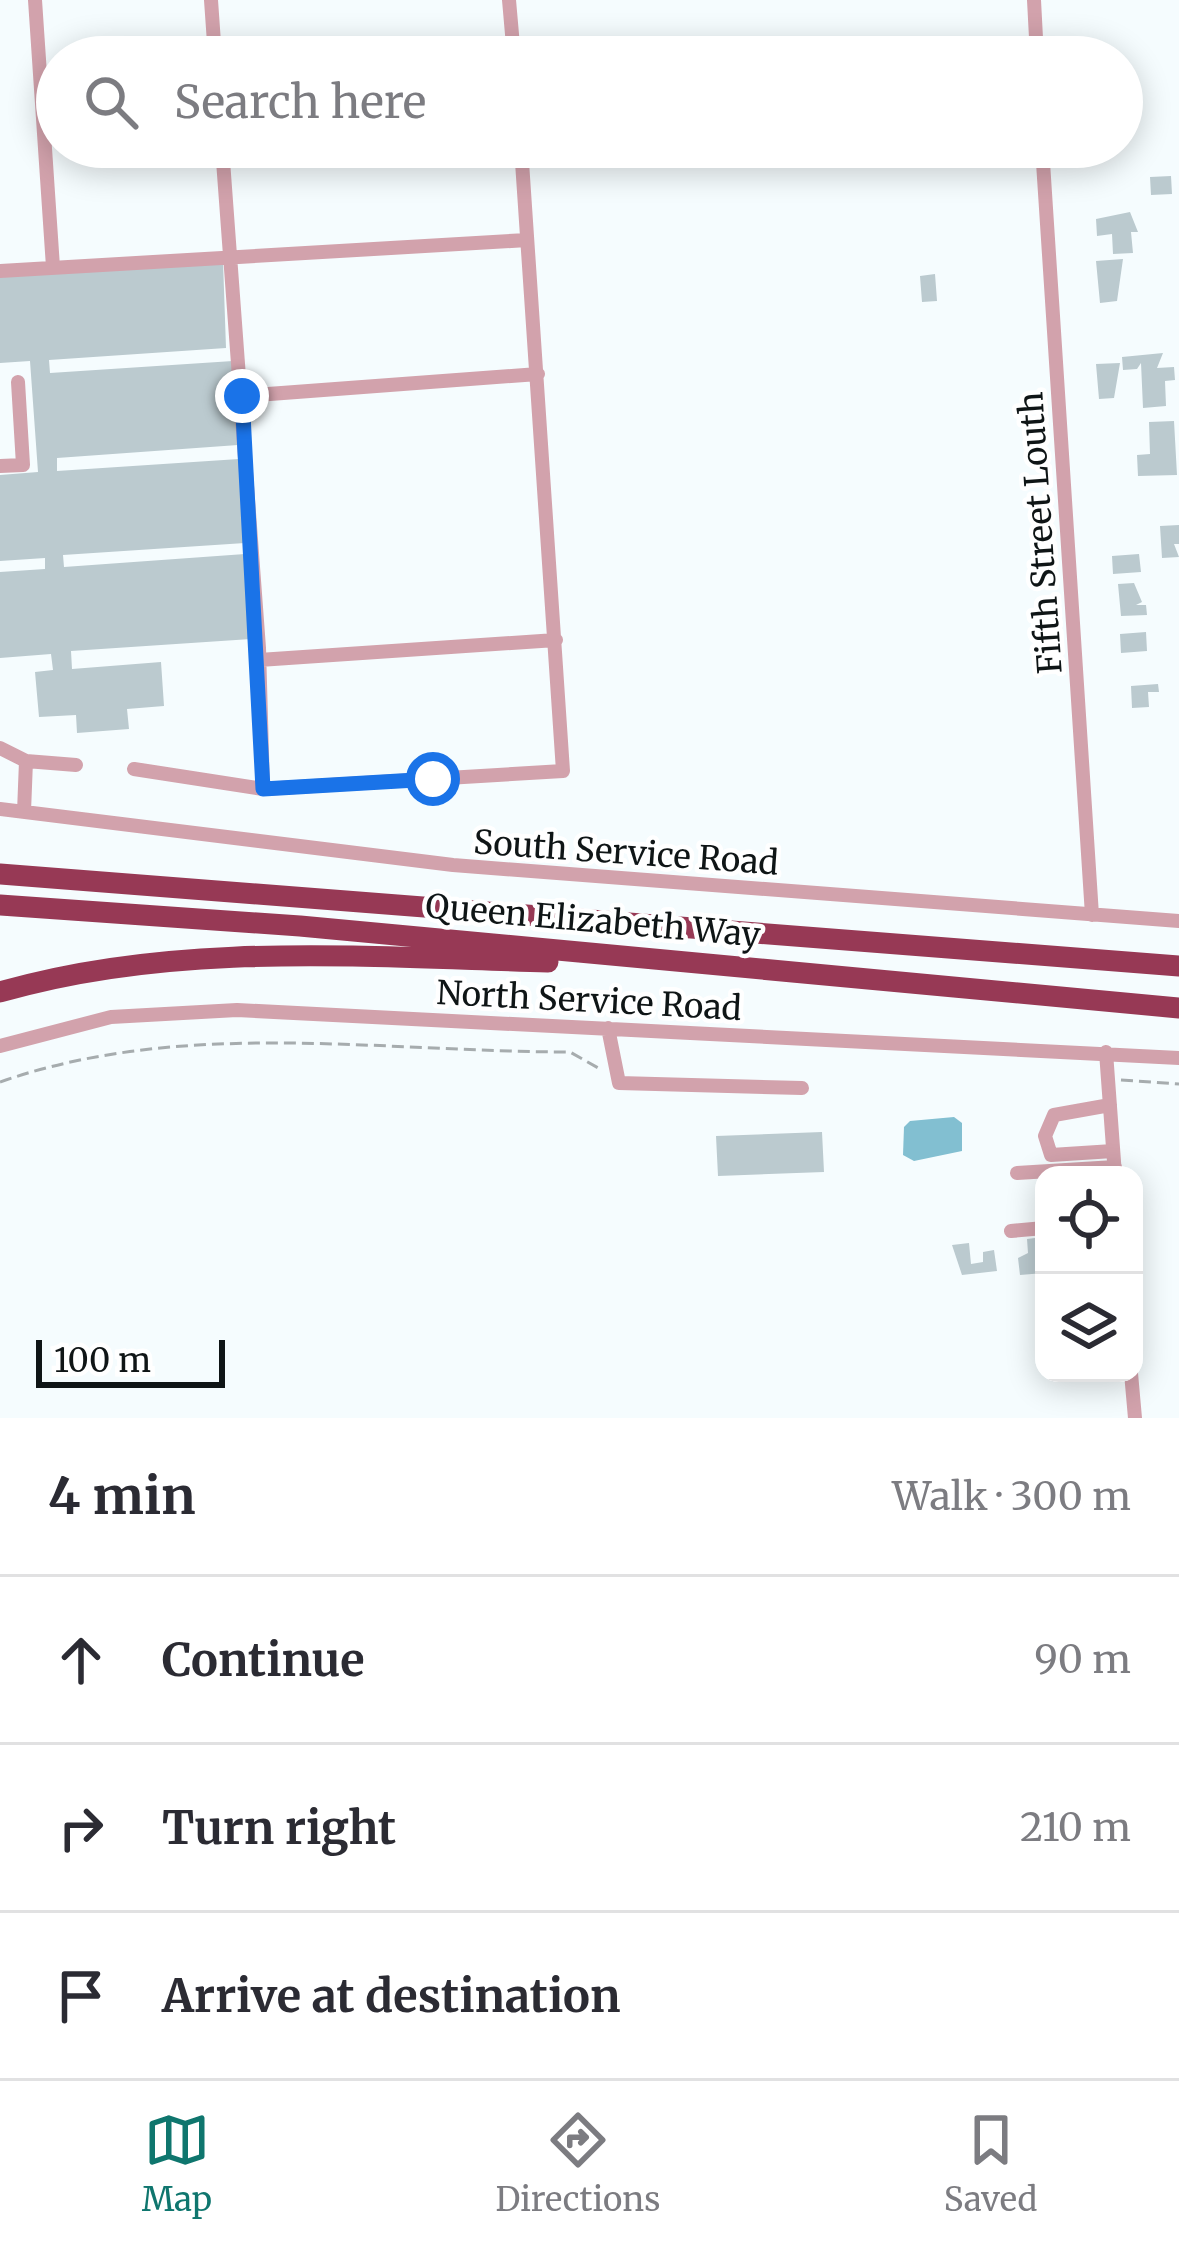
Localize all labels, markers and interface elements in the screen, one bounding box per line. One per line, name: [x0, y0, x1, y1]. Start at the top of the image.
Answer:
search box: [36, 36, 1143, 168]
icon: search: [78, 69, 144, 135]
text: Search here: [174, 74, 426, 130]
route end: [215, 369, 269, 423]
street label: Fifth Street Louth: [1010, 391, 1071, 675]
route start: [406, 752, 460, 806]
street label: South Service Road: [472, 821, 780, 884]
street label: Queen Elizabeth Way: [424, 885, 763, 956]
street label: North Service Road: [435, 972, 743, 1029]
map controls: [1035, 1166, 1143, 1382]
button: locate: [1035, 1166, 1143, 1274]
button: layers: [1035, 1274, 1143, 1382]
scale bar: [36, 1334, 225, 1387]
text: 100 m: [54, 1340, 151, 1381]
text: 4 min: [48, 1464, 196, 1528]
text: Walk · 300 m: [892, 1472, 1131, 1521]
icon: ahead: [48, 1627, 114, 1693]
text: Continue: [162, 1632, 364, 1688]
text: 90 m: [1034, 1635, 1131, 1684]
icon: right: [48, 1795, 114, 1861]
text: Turn right: [162, 1800, 396, 1856]
text: 210 m: [1020, 1803, 1131, 1852]
icon: arrive: [48, 1963, 114, 2029]
text: Arrive at destination: [162, 1968, 620, 2024]
tab: Map: [142, 2107, 212, 2220]
tab: Directions: [495, 2107, 660, 2220]
tab: Saved: [944, 2107, 1037, 2220]

